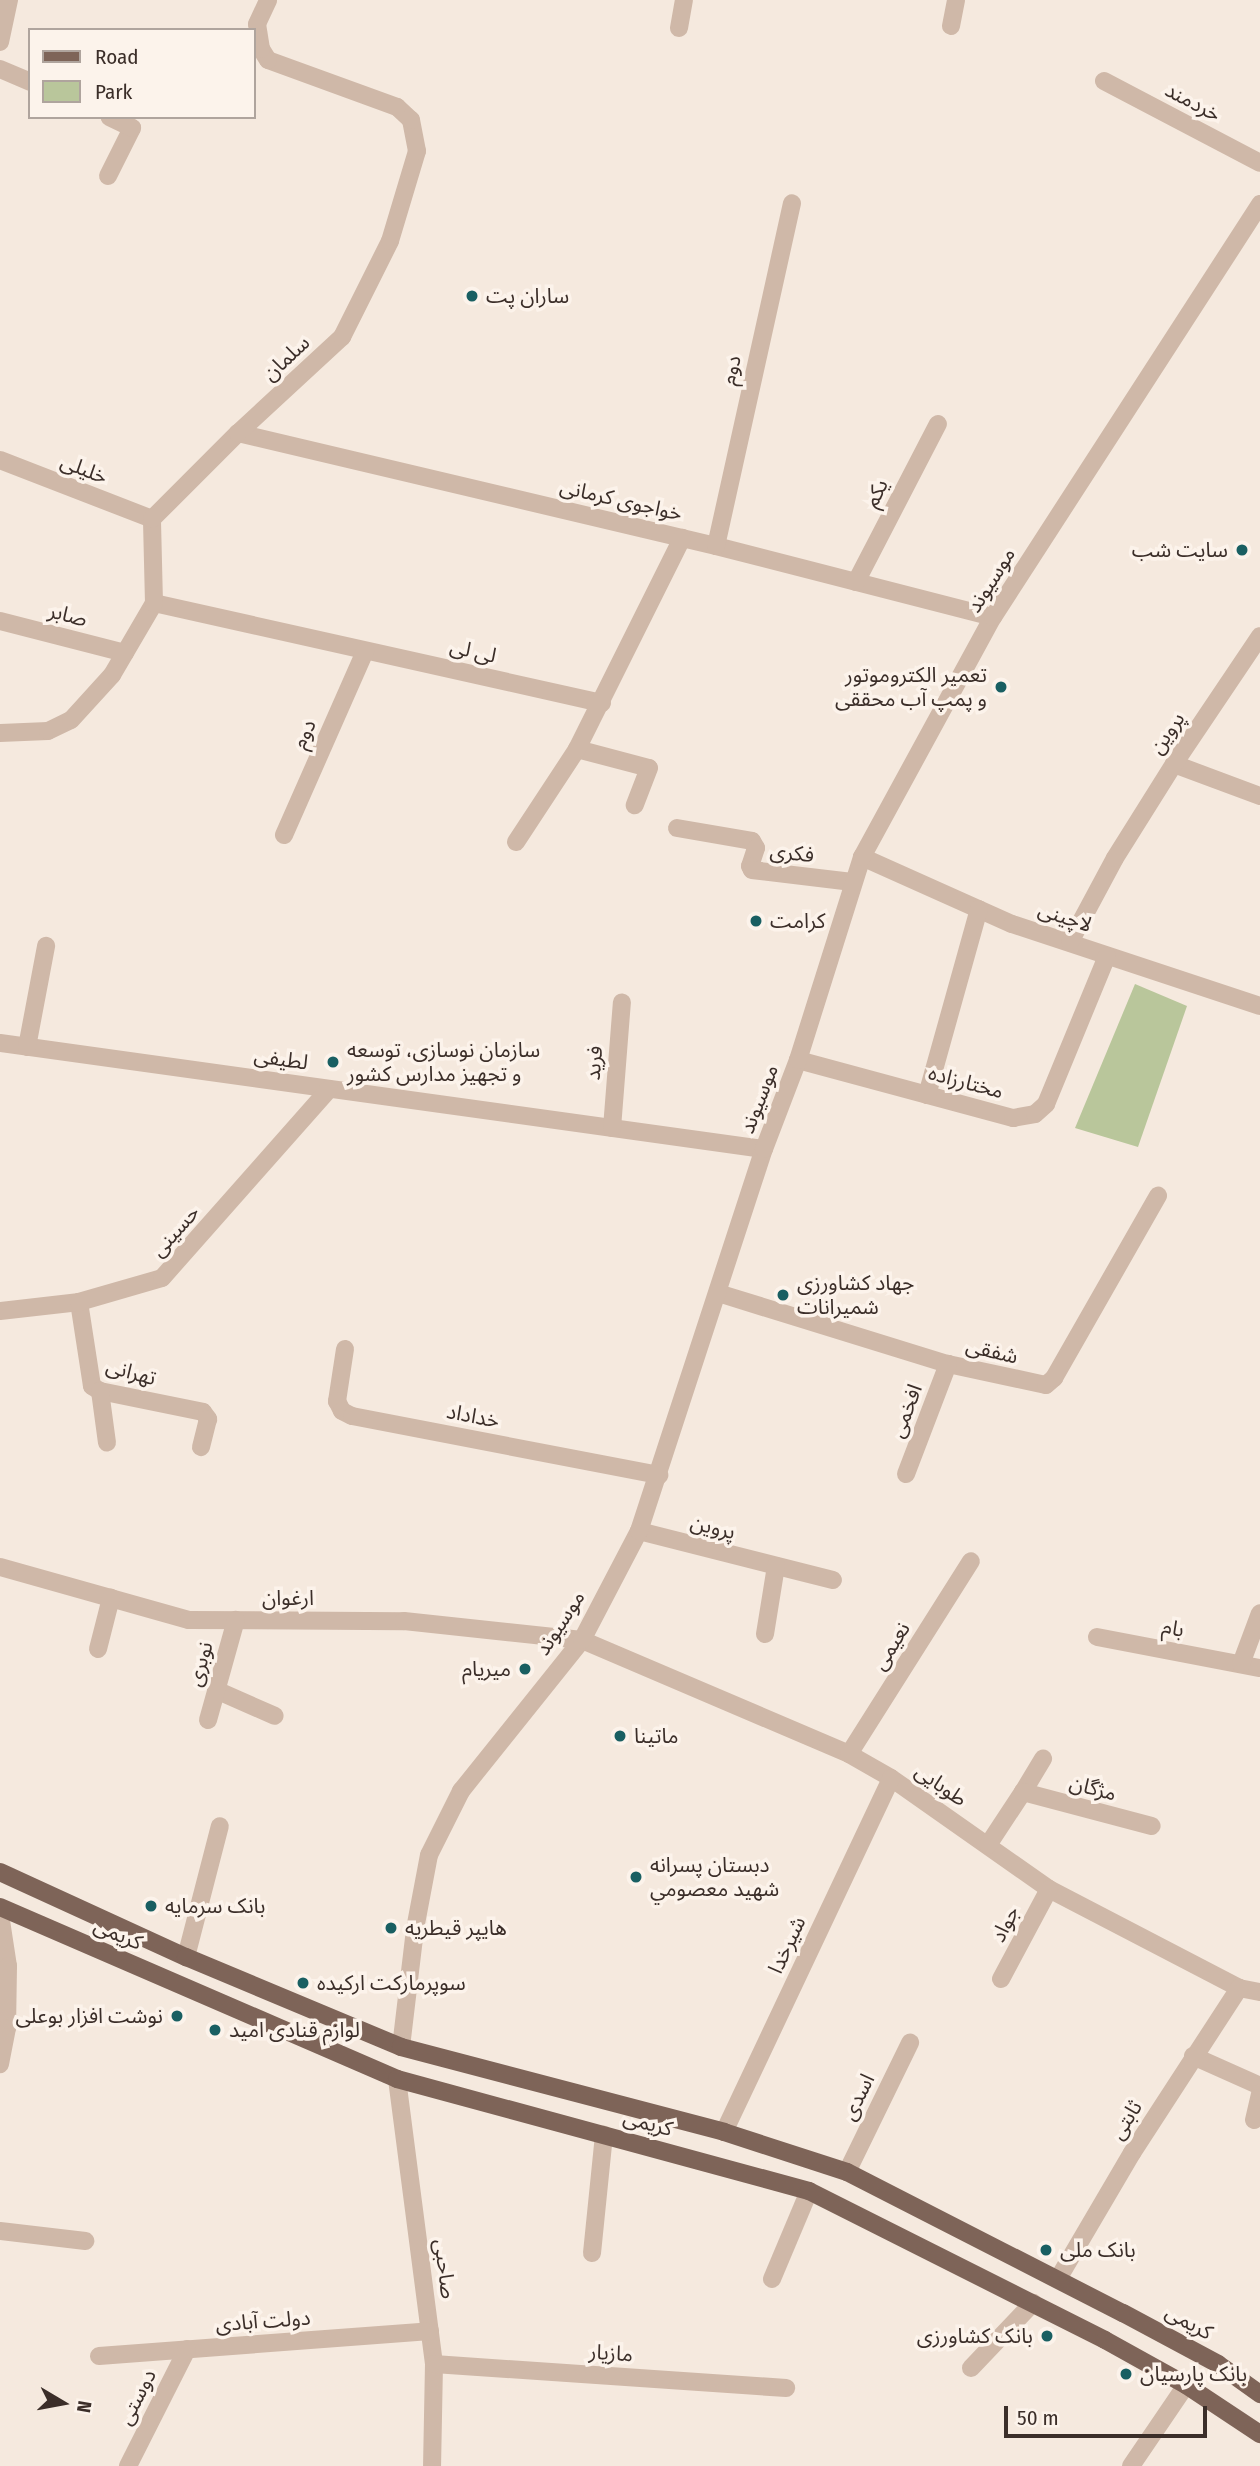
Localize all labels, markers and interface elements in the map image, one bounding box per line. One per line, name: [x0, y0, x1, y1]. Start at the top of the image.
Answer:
legend: [28, 28, 256, 119]
text: Road: [95, 44, 139, 70]
street label: خردمند: [1161, 77, 1225, 127]
text: Park: [95, 79, 132, 105]
place label: ساران پت: [486, 283, 569, 309]
marker: ساران پت: [464, 288, 480, 304]
street label: سلمان: [257, 330, 315, 386]
street label: دوم: [715, 353, 747, 387]
street label: خلیلی: [57, 449, 111, 489]
street label: خواجوی کرمانی: [557, 474, 685, 526]
street label: یکم: [858, 474, 894, 512]
place label: سایت شب: [1132, 537, 1228, 563]
marker: سایت شب: [1234, 542, 1250, 558]
street label: موسیوند: [961, 543, 1021, 617]
street label: صابر: [46, 598, 90, 632]
street label: لی لی: [447, 633, 499, 669]
place label: تعمیر الکتروموتور و پمپ آب محققی: [835, 662, 987, 712]
marker: تعمیر الکتروموتور و پمپ آب محققی: [993, 679, 1009, 695]
street label: پروین: [1144, 707, 1190, 759]
street label: دوم: [286, 715, 322, 753]
street label: فکری: [769, 838, 815, 868]
street label: لاچینی: [1035, 897, 1095, 937]
place label: کرامت: [770, 908, 825, 934]
marker: کرامت: [748, 913, 764, 929]
place label: سازمان نوسازی، توسعه و تجهیز مدارس کشور: [347, 1037, 540, 1087]
street label: لطیفی: [252, 1043, 310, 1075]
street label: فرید: [580, 1045, 608, 1081]
marker: سازمان نوسازی، توسعه و تجهیز مدارس کشور: [325, 1054, 341, 1070]
street label: مختارزاده: [926, 1060, 1006, 1104]
street label: موسیوند: [734, 1061, 784, 1137]
street label: حسینی: [145, 1200, 205, 1262]
place label: جهاد کشاورزی شمیرانات: [797, 1270, 914, 1320]
marker: جهاد کشاورزی شمیرانات: [775, 1287, 791, 1303]
street label: شفقی: [963, 1333, 1021, 1369]
street label: تهرانی: [103, 1353, 159, 1391]
street label: افخمی: [884, 1381, 928, 1441]
street label: خداداد: [444, 1399, 502, 1433]
street label: پروین: [688, 1509, 738, 1545]
street label: ارغوان: [262, 1585, 314, 1611]
street label: موسیوند: [530, 1586, 590, 1660]
street label: بام: [1160, 1614, 1186, 1642]
street label: نعیمی: [867, 1617, 915, 1675]
street label: نوبری: [182, 1639, 218, 1689]
place label: میریام: [462, 1656, 511, 1682]
marker: میریام: [517, 1661, 533, 1677]
place label: ماتینا: [634, 1723, 679, 1749]
marker: ماتینا: [612, 1728, 628, 1744]
street label: طوبایی: [910, 1758, 972, 1812]
street label: مژگان: [1067, 1770, 1119, 1806]
place label: دبستان پسرانه شهيد معصومي: [650, 1852, 779, 1902]
marker: دبستان پسرانه شهيد معصومي: [628, 1869, 644, 1885]
place label: بانک سرمایه: [165, 1893, 265, 1919]
marker: بانک سرمایه: [143, 1898, 159, 1914]
street label: جواد: [985, 1902, 1025, 1946]
street label: شیرخدا: [763, 1912, 811, 1978]
street label: کریمی: [90, 1913, 146, 1955]
place label: هایپر قیطریه: [405, 1915, 507, 1941]
marker: هایپر قیطریه: [383, 1920, 399, 1936]
place label: سوپرمارکت ارکیده: [317, 1970, 466, 1996]
marker: سوپرمارکت ارکیده: [295, 1975, 311, 1991]
place label: نوشت افزار بوعلی: [15, 2003, 163, 2029]
marker: نوشت افزار بوعلی: [169, 2008, 185, 2024]
place label: لوازم قنادی امید: [229, 2017, 360, 2043]
marker: لوازم قنادی امید: [207, 2022, 223, 2038]
street label: اسدی: [836, 2070, 880, 2124]
street label: ثابتی: [1104, 2096, 1148, 2144]
street label: کریمی: [620, 2104, 676, 2142]
place label: بانک ملی: [1060, 2237, 1136, 2263]
street label: صاحبی: [429, 2238, 461, 2300]
marker: بانک ملی: [1038, 2242, 1054, 2258]
street label: کریمی: [1161, 2299, 1217, 2345]
street label: دولت آبادی: [215, 2305, 311, 2337]
place label: بانک کشاورزی: [917, 2323, 1033, 2349]
marker: بانک کشاورزی: [1039, 2328, 1055, 2344]
street label: مازیار: [588, 2339, 634, 2367]
place label: بانک پارسیان: [1140, 2361, 1247, 2387]
street label: دوستی: [112, 2365, 162, 2429]
marker: بانک پارسیان: [1118, 2366, 1134, 2382]
north arrow: [28, 2368, 98, 2438]
scale bar: [1008, 2392, 1211, 2436]
text: N: [72, 2399, 96, 2414]
text: 50 m: [1017, 2405, 1059, 2431]

